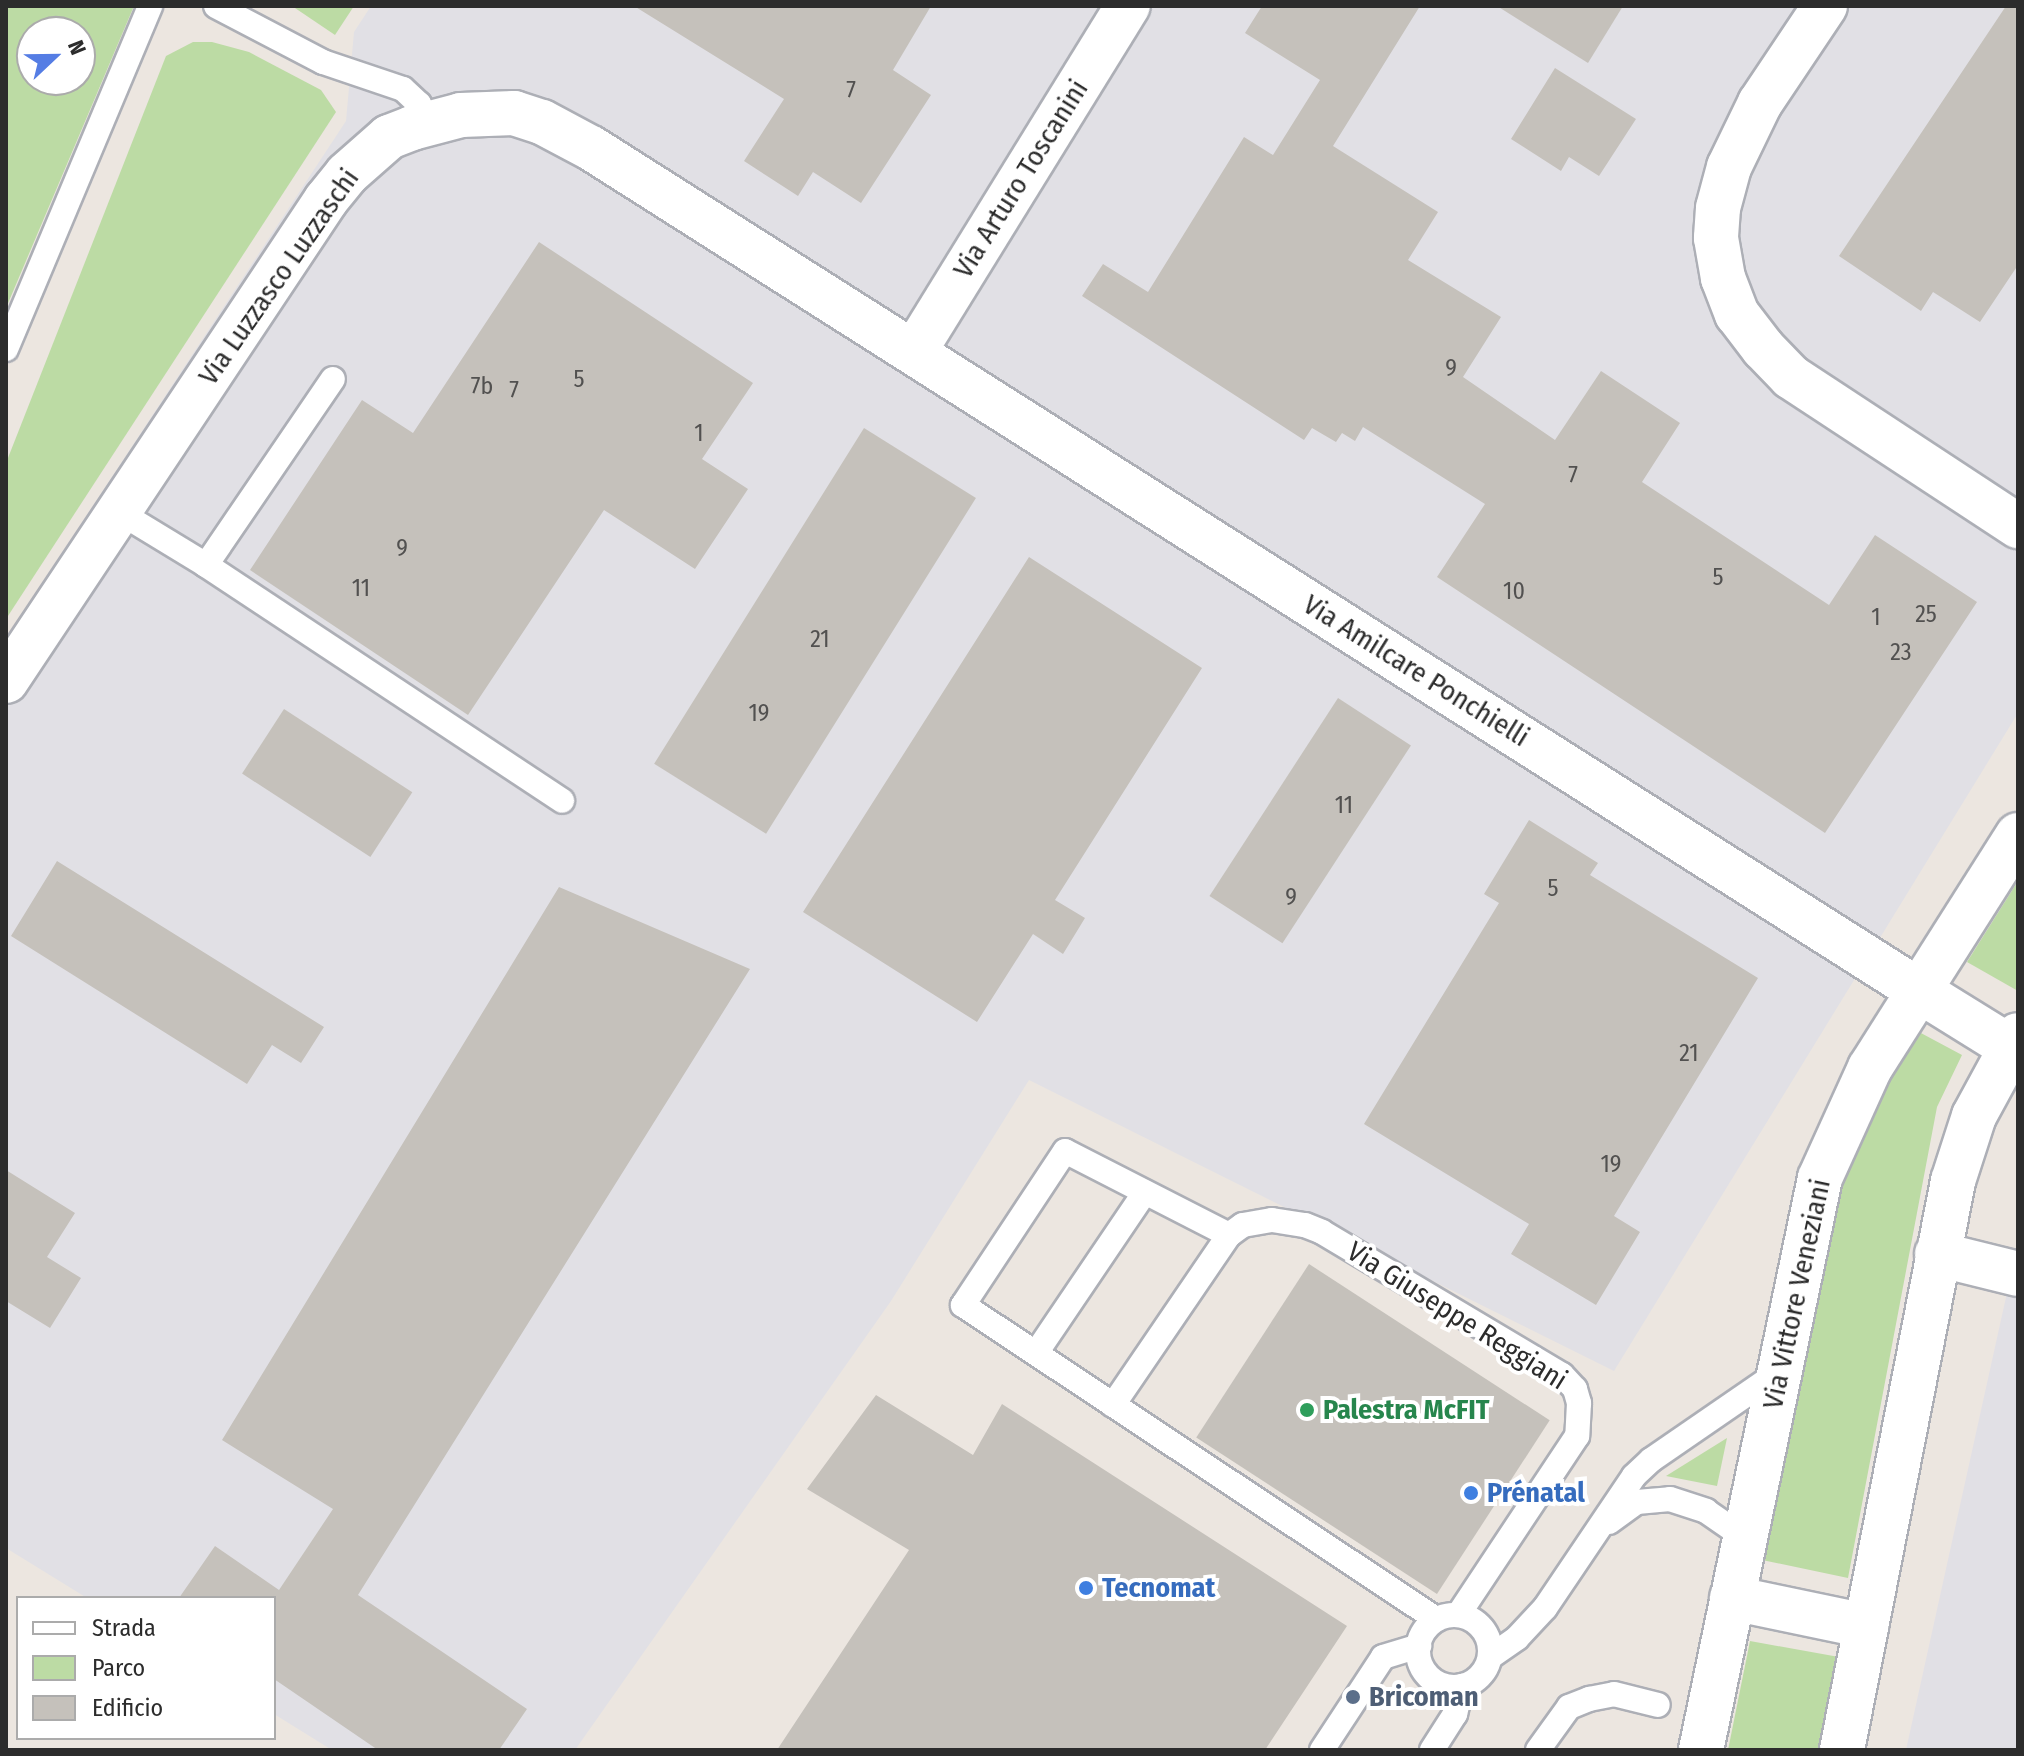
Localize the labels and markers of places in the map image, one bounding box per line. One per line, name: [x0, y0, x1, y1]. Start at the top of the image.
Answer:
place label: Palestra McFIT: [1323, 1393, 1490, 1427]
marker: Palestra McFIT: [1298, 1401, 1316, 1419]
place label: Prénatal: [1487, 1476, 1585, 1510]
marker: Prénatal: [1462, 1484, 1480, 1502]
place label: Tecnomat: [1102, 1571, 1215, 1605]
marker: Tecnomat: [1077, 1579, 1095, 1597]
place label: Bricoman: [1369, 1680, 1479, 1714]
marker: Bricoman: [1344, 1688, 1362, 1706]

